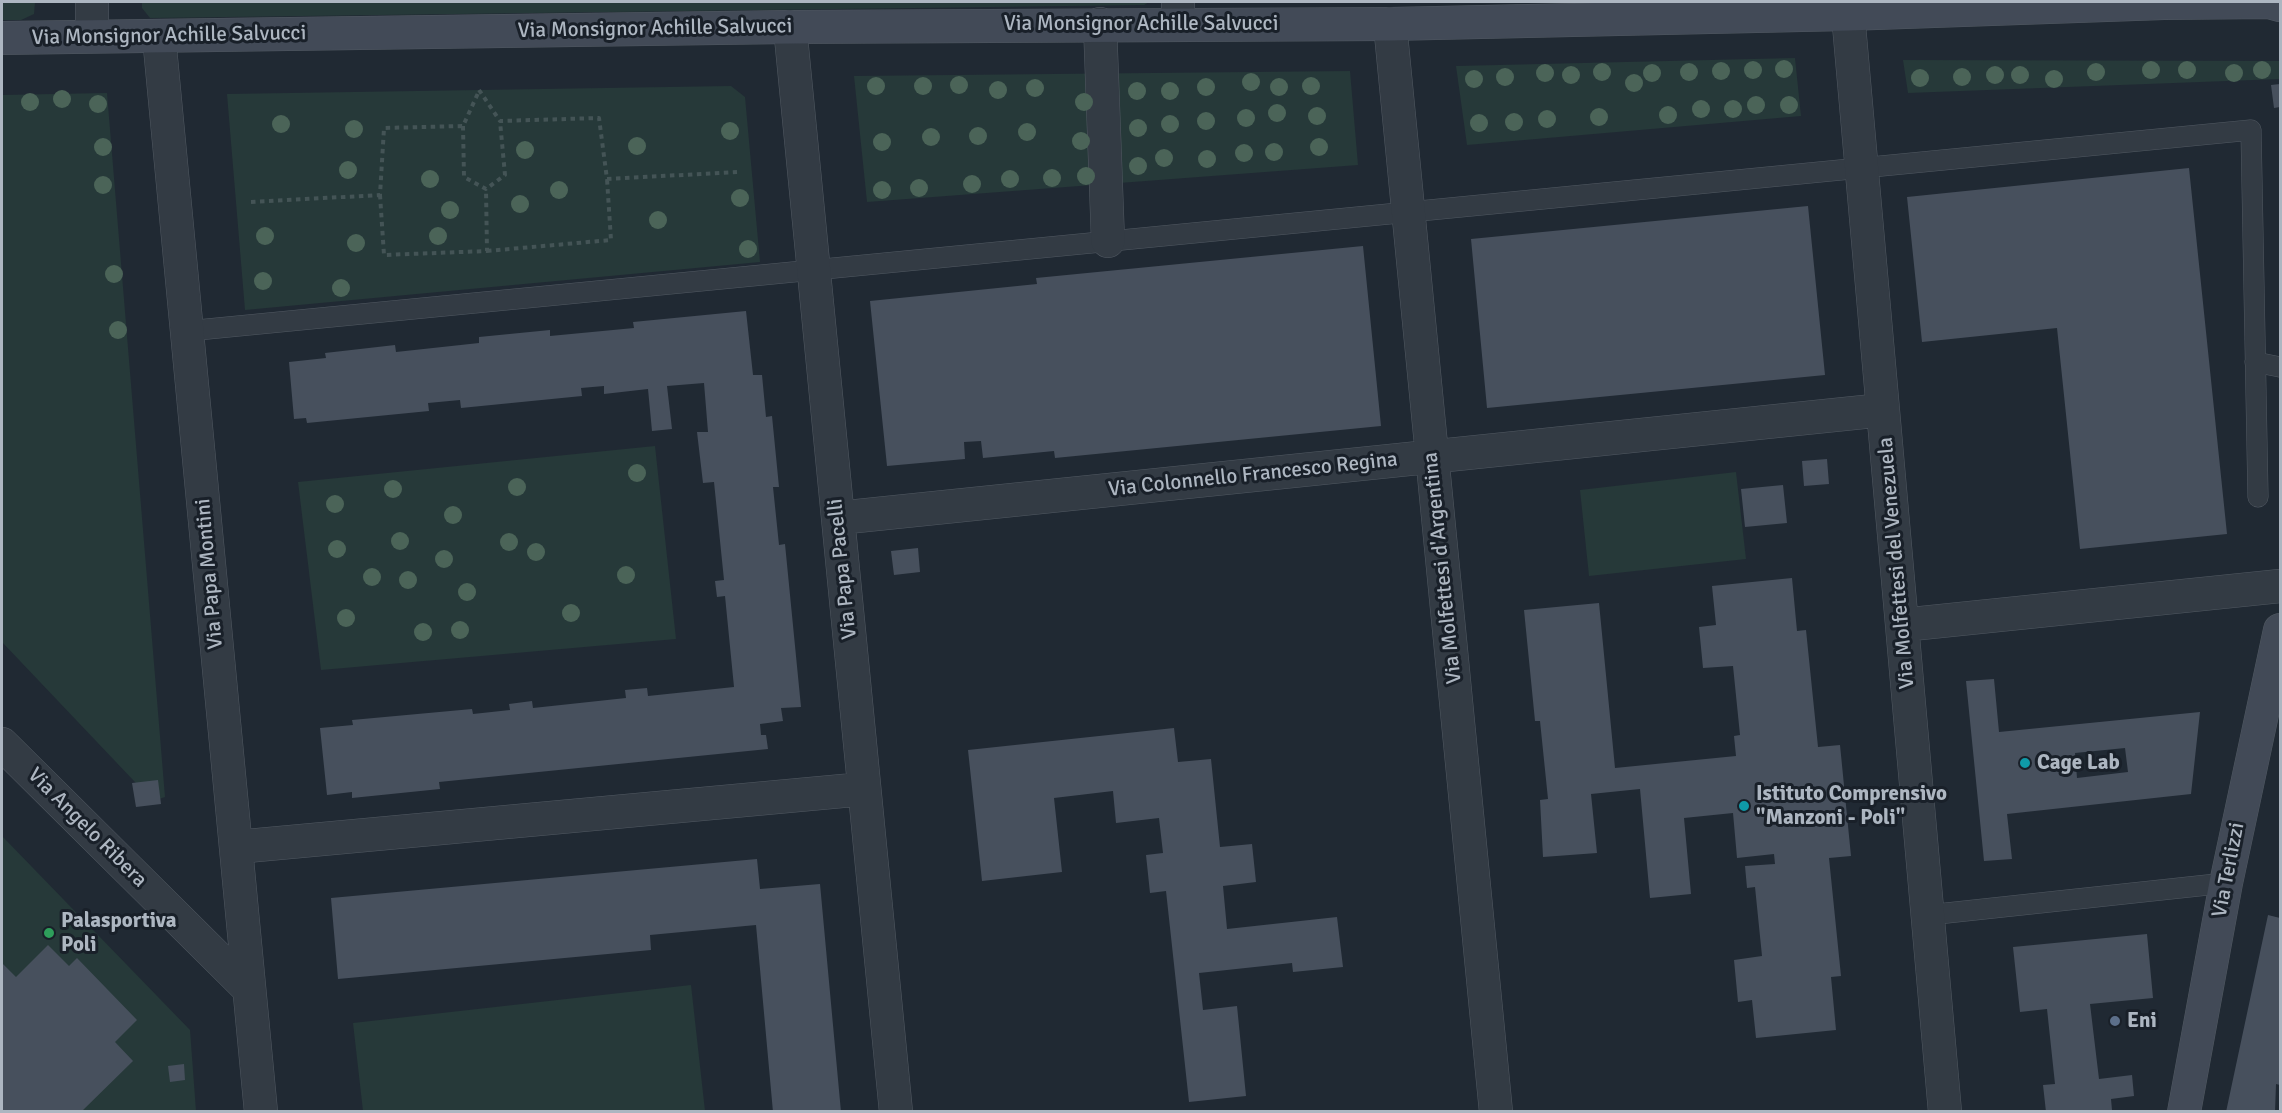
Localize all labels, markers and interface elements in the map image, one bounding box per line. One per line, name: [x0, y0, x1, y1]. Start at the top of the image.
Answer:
street label: Via Monsignor Achille Salvucci: [1004, 11, 1278, 37]
street label: Via Monsignor Achille Salvucci: [517, 14, 793, 44]
street label: Via Monsignor Achille Salvucci: [31, 21, 307, 51]
street label: Via Molfettesi del Venezuela: [1873, 436, 1921, 690]
street label: Via Colonnello Francesco Regina: [1107, 447, 1399, 503]
street label: Via Molfettesi d'Argentina: [1418, 451, 1468, 685]
street label: Via Papa Pacelli: [823, 497, 863, 641]
street label: Via Papa Montini: [191, 498, 229, 650]
place label: Cage Lab: [2037, 750, 2120, 776]
marker: Cage Lab: [2018, 756, 2032, 770]
street label: Via Angelo Ribera: [22, 763, 152, 893]
place label: Istituto Comprensivo "Manzoni - Poli": [1756, 781, 1947, 831]
marker: Istituto Comprensivo "Manzoni - Poli": [1737, 799, 1751, 813]
street label: Via Terlizzi: [2207, 820, 2251, 920]
place label: Palasportiva Poli: [61, 908, 177, 958]
marker: Palasportiva Poli: [42, 926, 56, 940]
place label: Eni: [2127, 1008, 2157, 1034]
marker: Eni: [2108, 1014, 2122, 1028]

